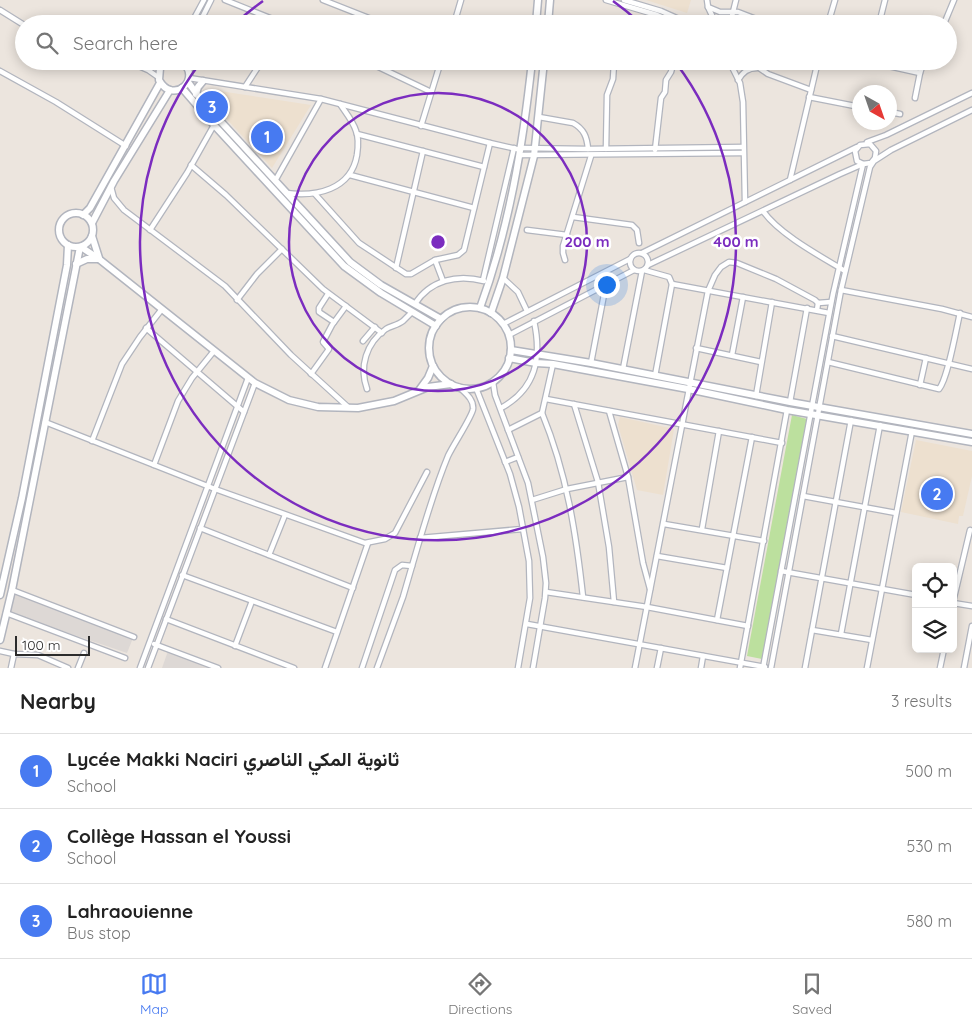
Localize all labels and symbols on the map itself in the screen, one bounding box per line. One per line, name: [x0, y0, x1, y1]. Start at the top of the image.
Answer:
north arrow: [852, 85, 897, 130]
pin: 3: [196, 88, 228, 126]
pin: 1: [251, 118, 283, 156]
text: 200 m: [565, 232, 610, 251]
text: 400 m: [713, 232, 759, 251]
centre of rings: [429, 233, 447, 251]
your location: [594, 272, 620, 298]
pin: 2: [921, 475, 953, 513]
scale bar: [15, 633, 90, 656]

